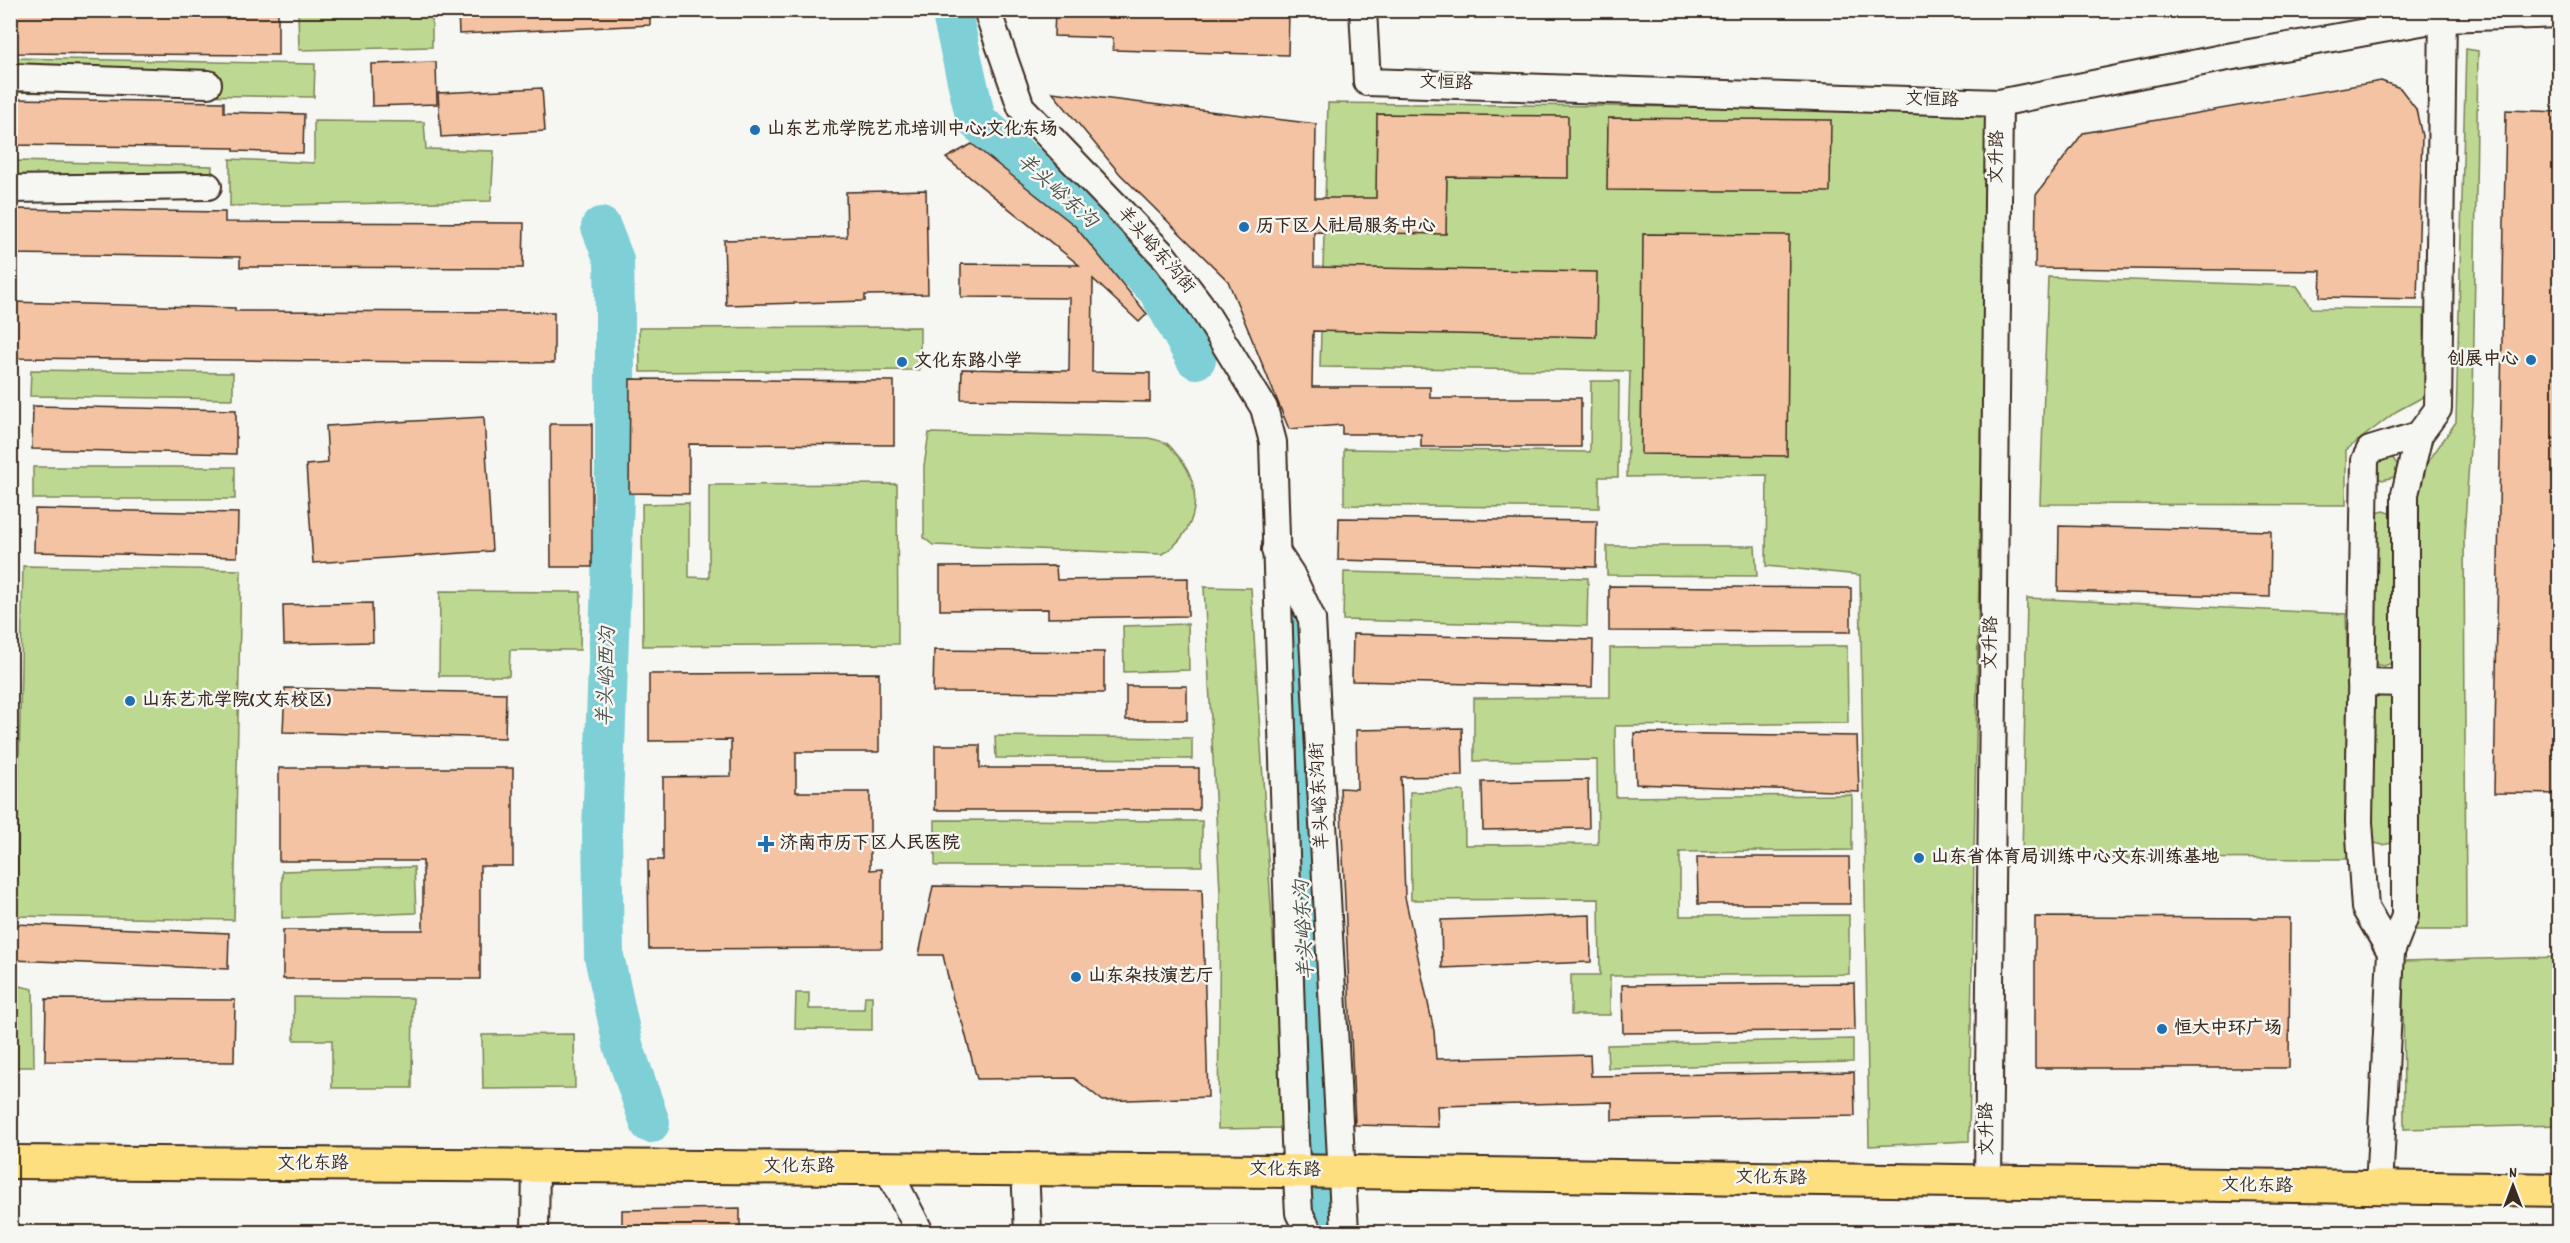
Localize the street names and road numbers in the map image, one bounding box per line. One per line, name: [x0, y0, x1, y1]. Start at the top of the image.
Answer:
street label: 文恒路: [1419, 71, 1473, 97]
street label: 文恒路: [1905, 88, 1959, 114]
street label: 文升路: [1985, 130, 2011, 184]
street label: 羊头峪东沟街: [1110, 202, 1200, 300]
street label: 文升路: [1979, 616, 2005, 670]
street label: 羊头峪东沟街: [1306, 741, 1336, 851]
street label: 文升路: [1975, 1102, 2001, 1156]
street label: 文化东路: [277, 1152, 349, 1177]
street label: 文化东路: [763, 1155, 835, 1180]
street label: 文化东路: [1249, 1158, 1321, 1184]
street label: 文化东路: [1735, 1166, 1807, 1192]
street label: 文化东路: [2221, 1174, 2293, 1200]

